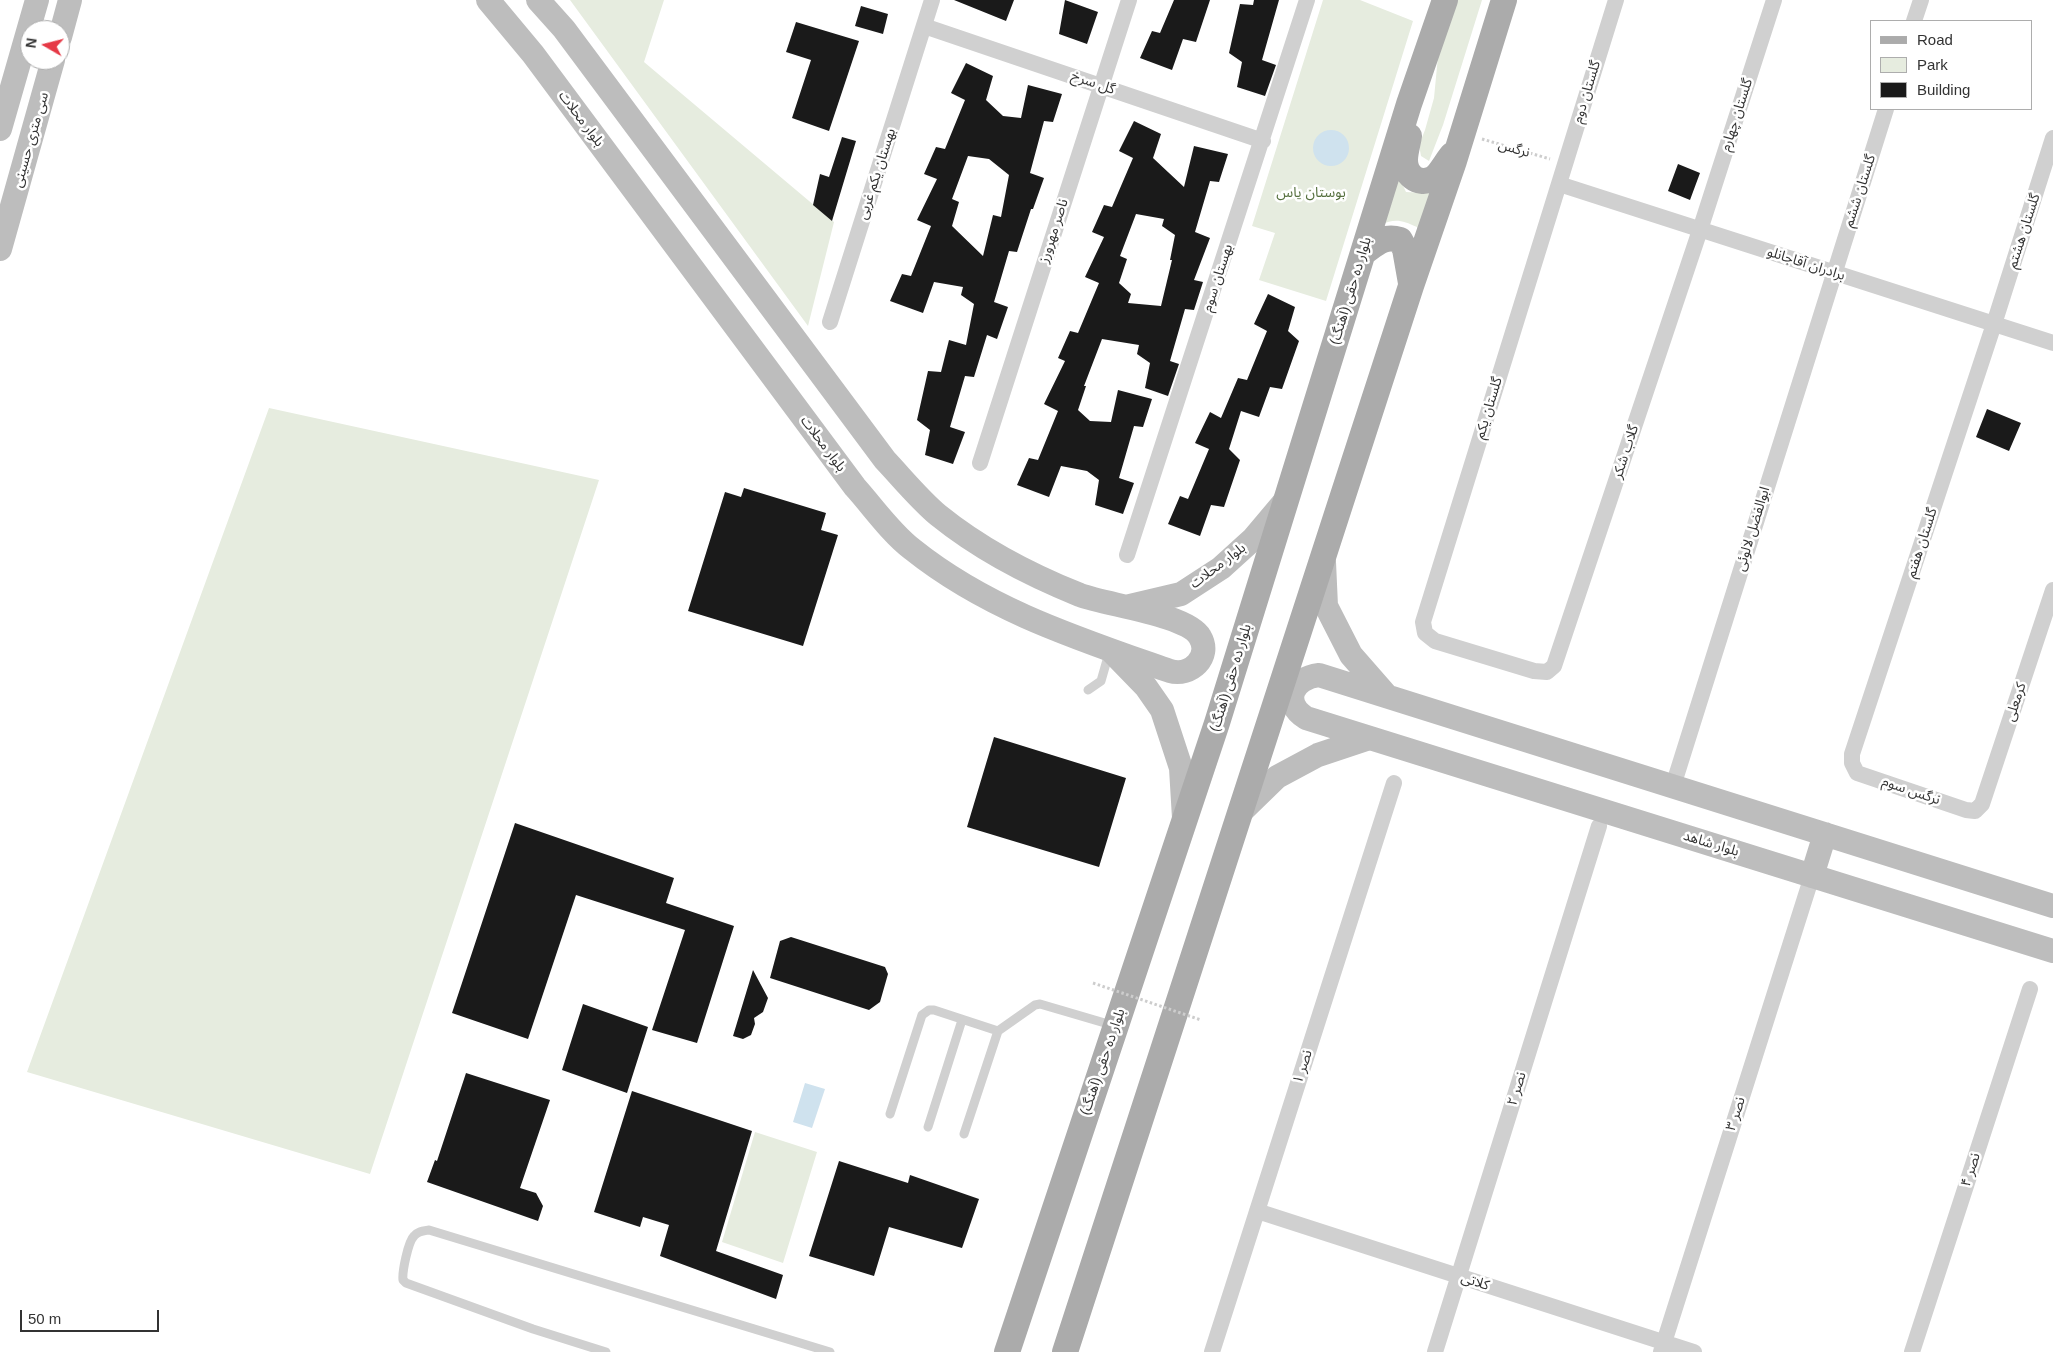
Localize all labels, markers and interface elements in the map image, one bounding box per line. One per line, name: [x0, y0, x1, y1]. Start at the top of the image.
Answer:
north arrow: [20, 20, 70, 70]
legend: [1870, 20, 2033, 110]
text: Road: [1917, 31, 1953, 48]
text: N: [23, 37, 40, 49]
text: Park: [1917, 56, 1948, 73]
street label: گلستان دوم: [1570, 59, 1604, 125]
street label: گل سرخ: [1069, 68, 1117, 98]
street label: گلستان چهارم: [1717, 77, 1757, 153]
text: Building: [1917, 81, 1970, 98]
street label: بلوار محلات: [555, 88, 607, 150]
street label: سی متری حسینی: [9, 90, 53, 190]
street label: بهستان یکم غربی: [854, 126, 900, 222]
street label: نرگس: [1496, 136, 1532, 162]
street label: گلستان ششم: [1840, 153, 1880, 229]
park label: بوستان یاس: [1276, 185, 1346, 201]
street label: گلستان هشتم: [2004, 191, 2044, 271]
street label: ناصر مهرورز: [1036, 197, 1072, 265]
street label: بلوار ده حقی (آهنگ): [1327, 235, 1375, 347]
street label: بهستان سوم: [1199, 242, 1237, 314]
street label: برادران آقاجانلو: [1765, 243, 1847, 285]
street label: گلستان یکم: [1472, 375, 1506, 441]
street label: بلوار محلات: [797, 413, 849, 475]
street label: گلاب شکر: [1609, 423, 1643, 481]
street label: ابوالفضل لالوئی: [1732, 485, 1774, 573]
street label: گلستان هفتم: [1903, 506, 1941, 580]
street label: بلوار محلات: [1187, 540, 1249, 592]
street label: بلوار ده حقی (آهنگ): [1207, 622, 1255, 734]
street label: کرمعلی: [2002, 680, 2030, 724]
street label: نرگس سوم: [1880, 773, 1942, 809]
street label: بلوار شاهد: [1681, 828, 1741, 860]
street label: بلوار ده حقی (آهنگ): [1077, 1006, 1129, 1118]
street label: نصر ۱: [1290, 1048, 1316, 1086]
street label: نصر ۲: [1504, 1070, 1530, 1108]
street label: نصر ۳: [1723, 1095, 1749, 1133]
street label: نصر ۴: [1958, 1151, 1984, 1189]
street label: کلاتی: [1459, 1270, 1491, 1294]
scale bar: [22, 1300, 161, 1332]
text: 50 m: [28, 1310, 61, 1327]

